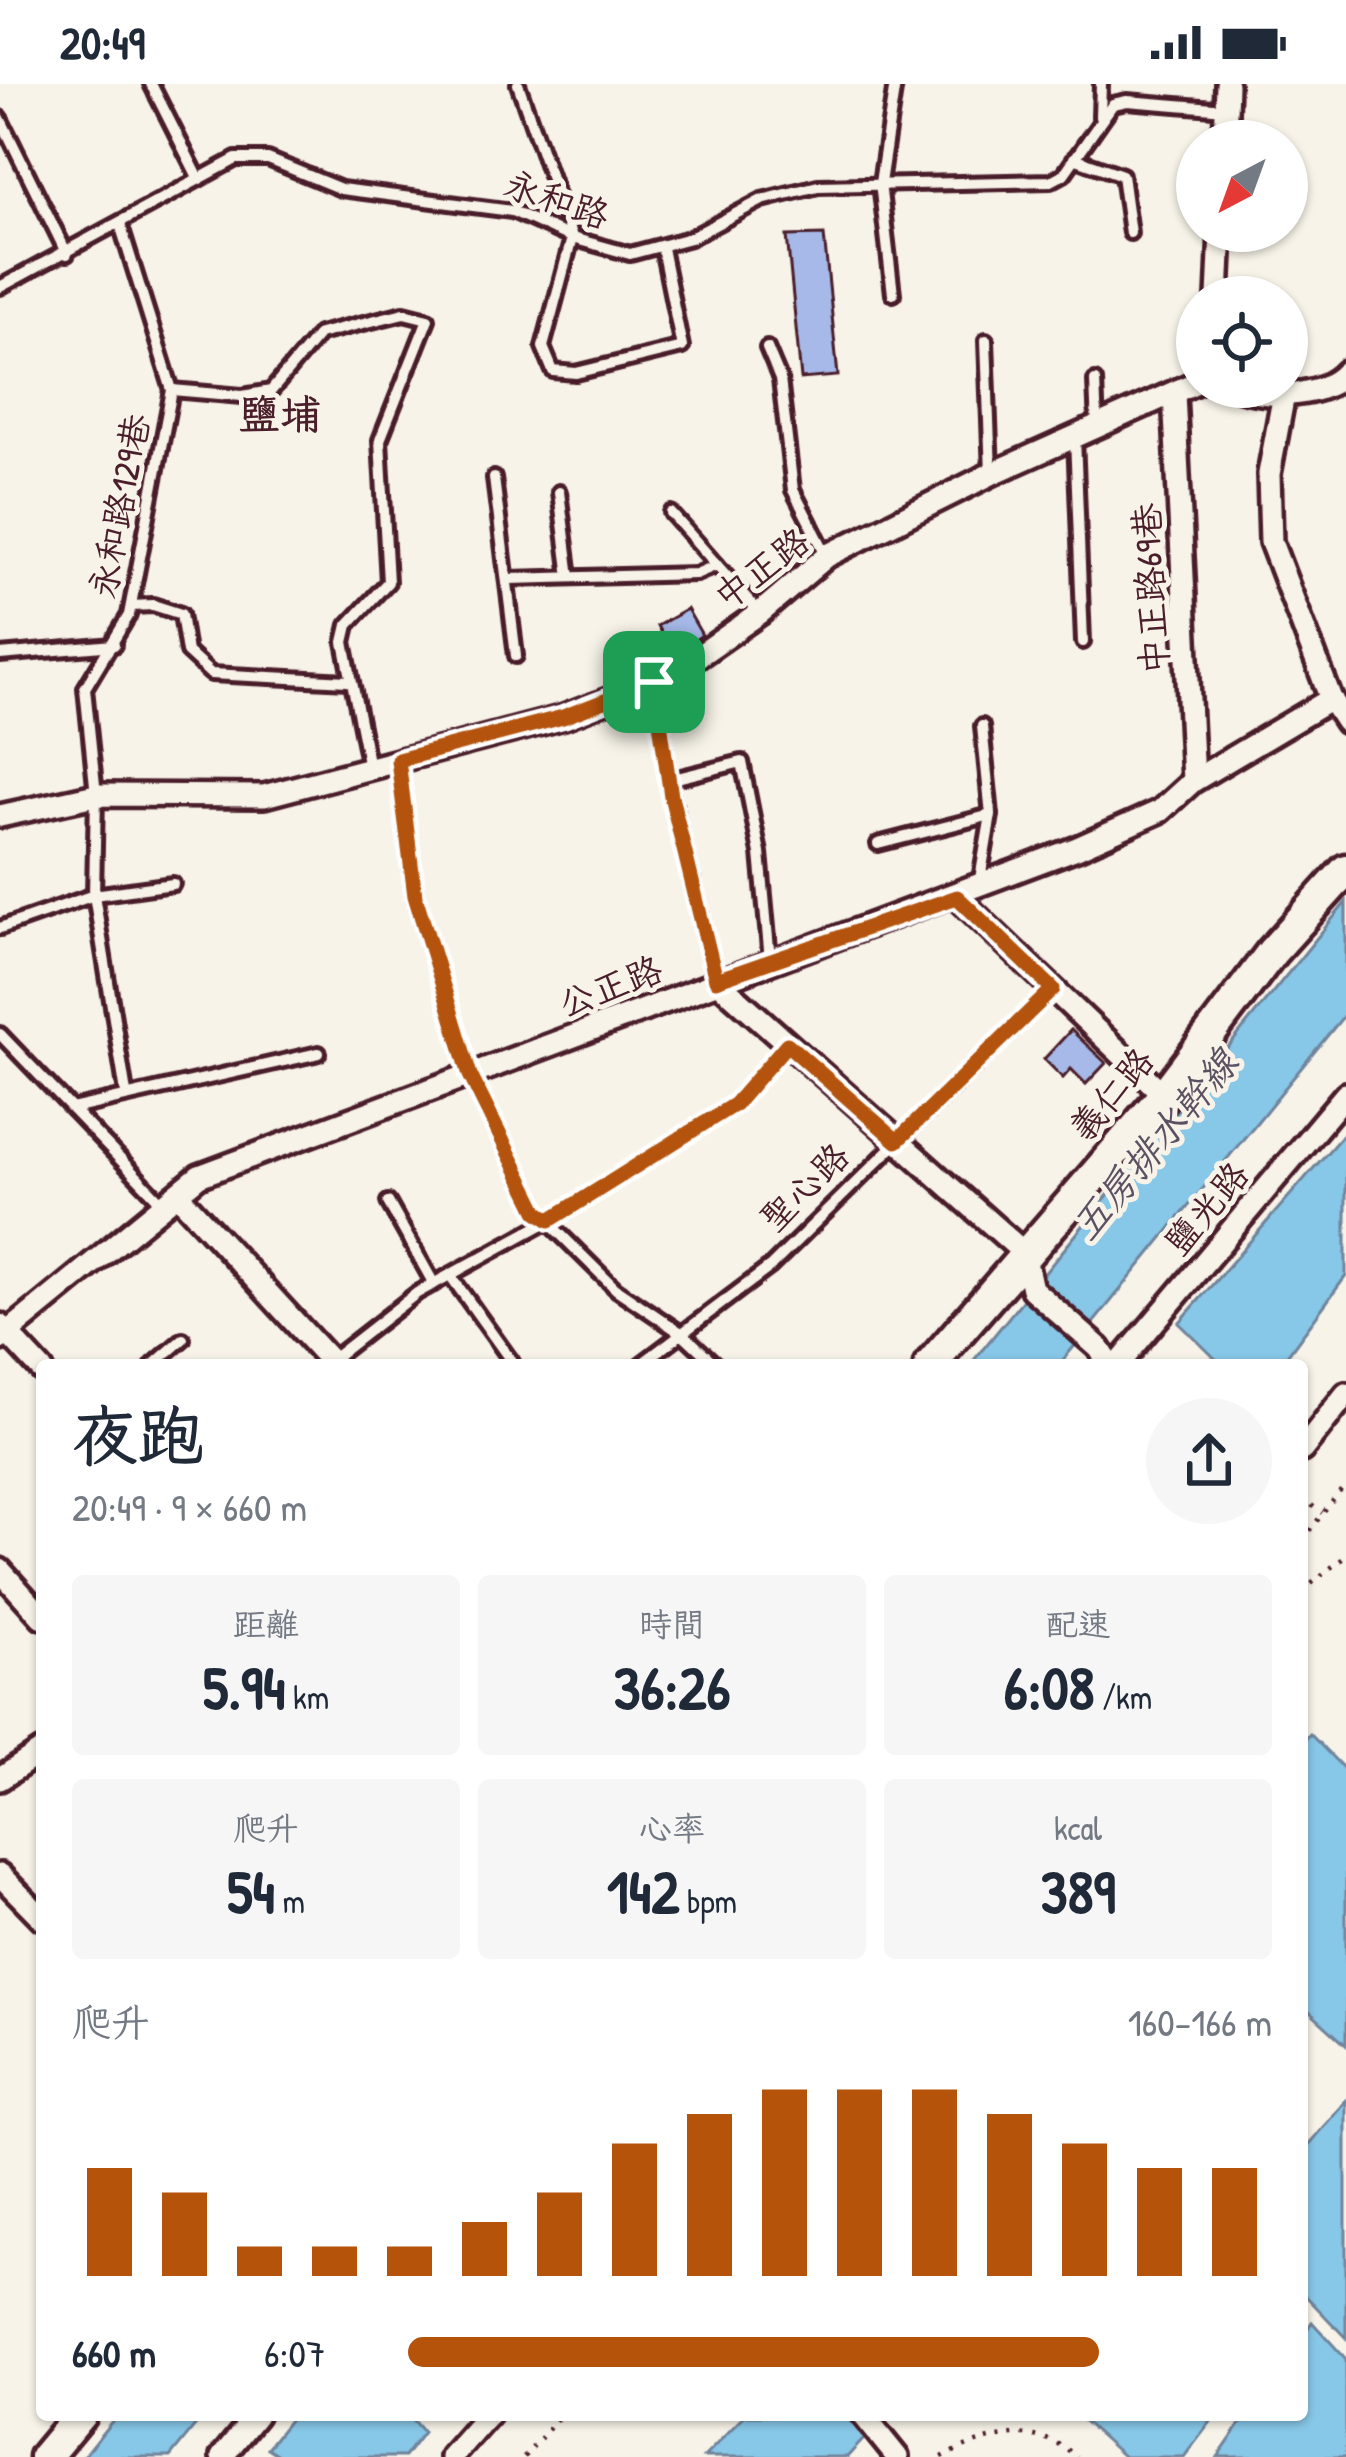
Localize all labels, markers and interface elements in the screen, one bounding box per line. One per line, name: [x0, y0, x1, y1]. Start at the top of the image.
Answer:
text: 20:49: [60, 12, 145, 73]
north arrow: [1176, 120, 1308, 252]
map controls: [1176, 120, 1308, 408]
street label: 永和路: [498, 158, 616, 239]
button: locate: [1176, 276, 1308, 408]
district label: 鹽埔: [238, 385, 322, 442]
street label: 永和路129巷: [77, 409, 160, 602]
street label: 中正路69巷: [1121, 502, 1178, 676]
street label: 中正路: [703, 516, 819, 620]
pin: [603, 631, 705, 733]
icon: arrive: [621, 649, 687, 715]
street label: 公正路: [551, 943, 669, 1028]
water label: 五房排水幹線: [1058, 1035, 1250, 1250]
street label: 義仁路: [1057, 1037, 1164, 1151]
street label: 聖心路: [748, 1131, 859, 1242]
street label: 鹽光路: [1152, 1151, 1259, 1265]
text: 夜跑: [72, 1390, 204, 1480]
button: share: [1146, 1398, 1272, 1524]
text: 20:49 · 9 × 660 m: [72, 1480, 307, 1533]
text: 距離: [233, 1602, 299, 1646]
text: 時間: [639, 1602, 705, 1646]
text: 配速: [1045, 1602, 1111, 1646]
text: 5.94: [203, 1646, 286, 1728]
text: 36:26: [614, 1646, 730, 1728]
text: 6:08: [1004, 1646, 1095, 1728]
text: km: [286, 1675, 329, 1719]
text: /km: [1095, 1675, 1152, 1719]
text: 爬升: [233, 1806, 299, 1850]
text: 心率: [639, 1806, 705, 1850]
text: kcal: [1054, 1806, 1102, 1850]
text: 54: [227, 1850, 275, 1932]
text: 142: [607, 1850, 679, 1932]
text: 389: [1041, 1850, 1115, 1932]
text: m: [275, 1879, 305, 1923]
text: bpm: [679, 1879, 737, 1923]
text: 爬升: [72, 1995, 150, 2048]
text: 160–166 m: [1128, 1995, 1272, 2048]
text: 660 m: [72, 2326, 156, 2379]
text: 6:07: [264, 2326, 325, 2379]

